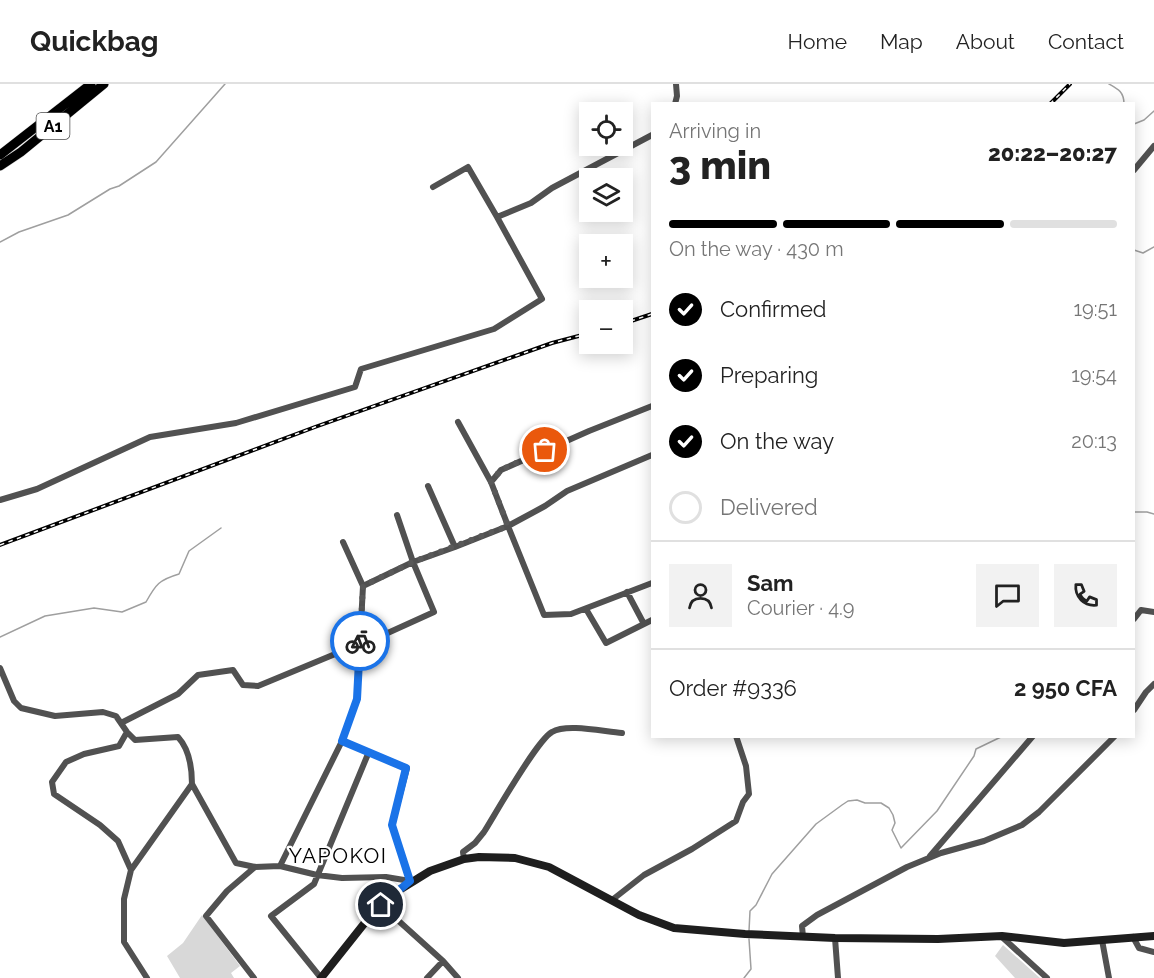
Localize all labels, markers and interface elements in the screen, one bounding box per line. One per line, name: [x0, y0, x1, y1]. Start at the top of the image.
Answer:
text: Quickbag: [30, 25, 159, 58]
text: Home: [788, 29, 847, 54]
text: Map: [880, 29, 923, 54]
text: About: [956, 29, 1015, 54]
text: Contact: [1048, 29, 1124, 54]
map controls: [579, 102, 633, 354]
button: locate: [579, 102, 633, 156]
road number: A1: [36, 113, 70, 139]
text: Arriving in: [669, 119, 761, 143]
text: 20:22–20:27: [988, 140, 1117, 166]
text: 3 min: [669, 142, 771, 188]
button: layers: [579, 168, 633, 222]
button: +: [579, 234, 633, 288]
text: On the way · 430 m: [669, 237, 844, 261]
icon: check: [669, 293, 702, 326]
text: Confirmed: [720, 296, 827, 322]
text: 19:51: [1074, 297, 1117, 321]
button: −: [579, 300, 633, 354]
icon: check: [669, 359, 702, 392]
text: Preparing: [720, 362, 818, 388]
text: 19:54: [1071, 363, 1117, 387]
pin: [519, 424, 570, 475]
icon: check: [669, 425, 702, 458]
text: On the way: [720, 428, 834, 454]
text: 20:13: [1071, 429, 1117, 453]
icon: bag: [528, 433, 561, 466]
text: Delivered: [720, 494, 818, 520]
button: person: [669, 564, 732, 627]
button: chat: [976, 564, 1039, 627]
button: phone: [1054, 564, 1117, 627]
text: Sam: [747, 570, 794, 596]
text: Courier · 4.9: [747, 596, 855, 620]
courier: [330, 611, 390, 671]
icon: bike: [344, 625, 377, 658]
text: Order #9336: [669, 675, 797, 701]
text: 2 950 CFA: [1014, 675, 1117, 701]
district label: YAPOKOI: [288, 843, 388, 868]
pin: [355, 879, 406, 930]
icon: home: [364, 888, 397, 921]

